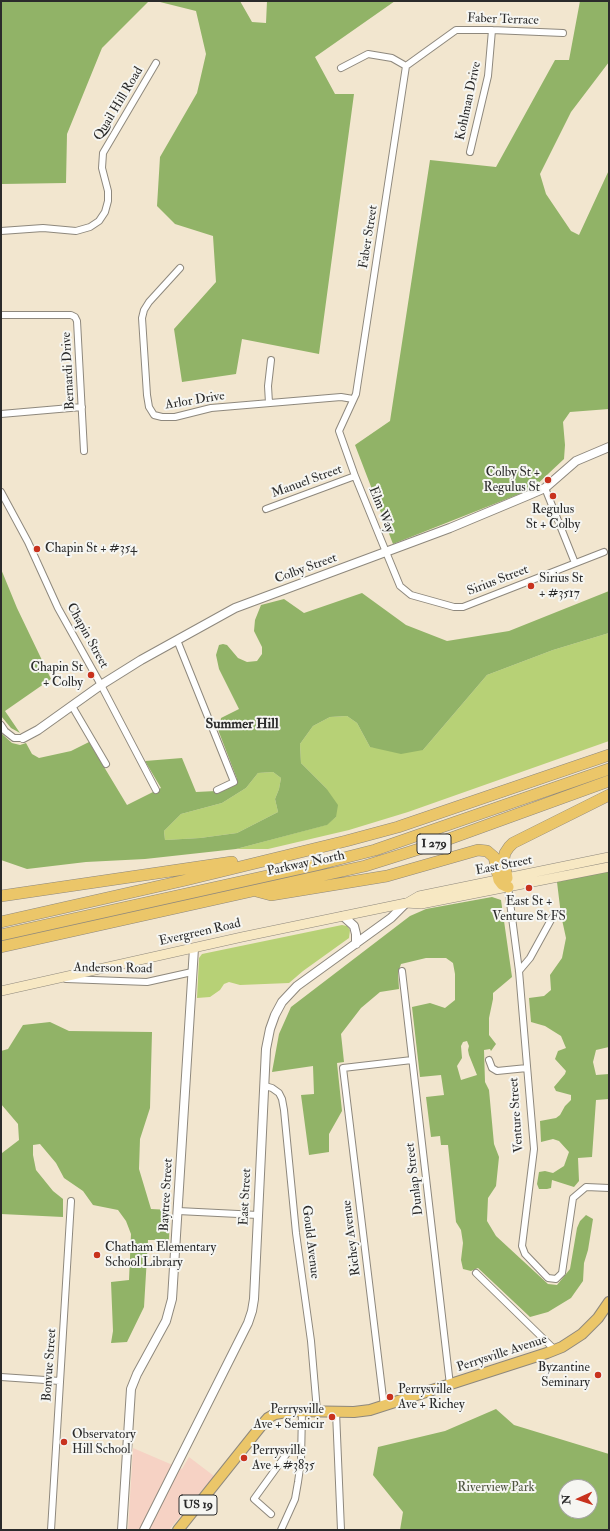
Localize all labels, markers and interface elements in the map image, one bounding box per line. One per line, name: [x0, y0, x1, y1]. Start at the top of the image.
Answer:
street label: Faber Terrace: [467, 11, 539, 29]
street label: Kohlman Drive: [453, 60, 485, 142]
street label: Quail Hill Road: [91, 64, 147, 144]
street label: Faber Street: [356, 204, 382, 270]
street label: Bernardi Drive: [59, 332, 79, 410]
street label: Arlor Drive: [164, 389, 226, 413]
street label: Manuel Street: [270, 462, 344, 502]
place label: Colby St + Regulus St: [483, 465, 540, 496]
marker: Colby St + Regulus St: [543, 475, 553, 485]
street label: Elm Way: [365, 485, 397, 535]
marker: Regulus St + Colby: [548, 491, 558, 501]
place label: Regulus St + Colby: [526, 502, 580, 533]
place label: Chapin St + #354: [45, 541, 137, 557]
marker: Chapin St + #354: [32, 544, 42, 554]
street label: Colby Street: [273, 551, 339, 587]
street label: Sirius Street: [465, 562, 531, 600]
place label: Sirius St + #3517: [539, 571, 583, 602]
marker: Sirius St + #3517: [526, 581, 536, 591]
street label: Chapin Street: [63, 601, 111, 671]
place label: Chapin St + Colby: [30, 660, 83, 691]
marker: Chapin St + Colby: [86, 670, 96, 680]
district label: Summer Hill: [205, 717, 279, 733]
road number: I 279: [417, 834, 451, 854]
street label: Parkway North: [266, 848, 346, 880]
street label: East Street: [474, 853, 534, 879]
marker: East St + Venture St FS: [524, 883, 534, 893]
place label: East St + Venture St FS: [492, 894, 566, 925]
street label: Evergreen Road: [158, 916, 242, 950]
street label: Anderson Road: [73, 961, 153, 977]
street label: Venture Street: [507, 1077, 527, 1153]
street label: Dunlap Street: [403, 1142, 427, 1216]
street label: Baytree Street: [157, 1158, 177, 1232]
street label: East Street: [237, 1168, 255, 1226]
street label: Richey Avenue: [340, 1199, 364, 1277]
street label: Gould Avenue: [298, 1204, 322, 1280]
place label: Chatham Elementary School Library: [105, 1240, 216, 1271]
marker: Chatham Elementary School Library: [92, 1250, 102, 1260]
street label: Bonvue Street: [40, 1328, 60, 1402]
street label: Perrysville Avenue: [455, 1332, 549, 1376]
place label: Byzantine Seminary: [538, 1360, 590, 1391]
marker: Byzantine Seminary: [593, 1370, 603, 1380]
place label: Perrysville Ave + Richey: [398, 1382, 465, 1413]
marker: Perrysville Ave + Richey: [385, 1392, 395, 1402]
place label: Perrysville Ave + Semicir: [254, 1402, 324, 1433]
marker: Perrysville Ave + Semicir: [327, 1412, 337, 1422]
place label: Observatory Hill School: [72, 1427, 136, 1458]
marker: Observatory Hill School: [59, 1437, 69, 1447]
place label: Perrysville Ave + #3835: [252, 1443, 315, 1474]
marker: Perrysville Ave + #3835: [239, 1453, 249, 1463]
north arrow: [558, 1479, 598, 1519]
park label: Riverview Park: [457, 1480, 535, 1496]
text: N: [560, 1494, 573, 1505]
road number: US 19: [179, 1495, 217, 1515]

